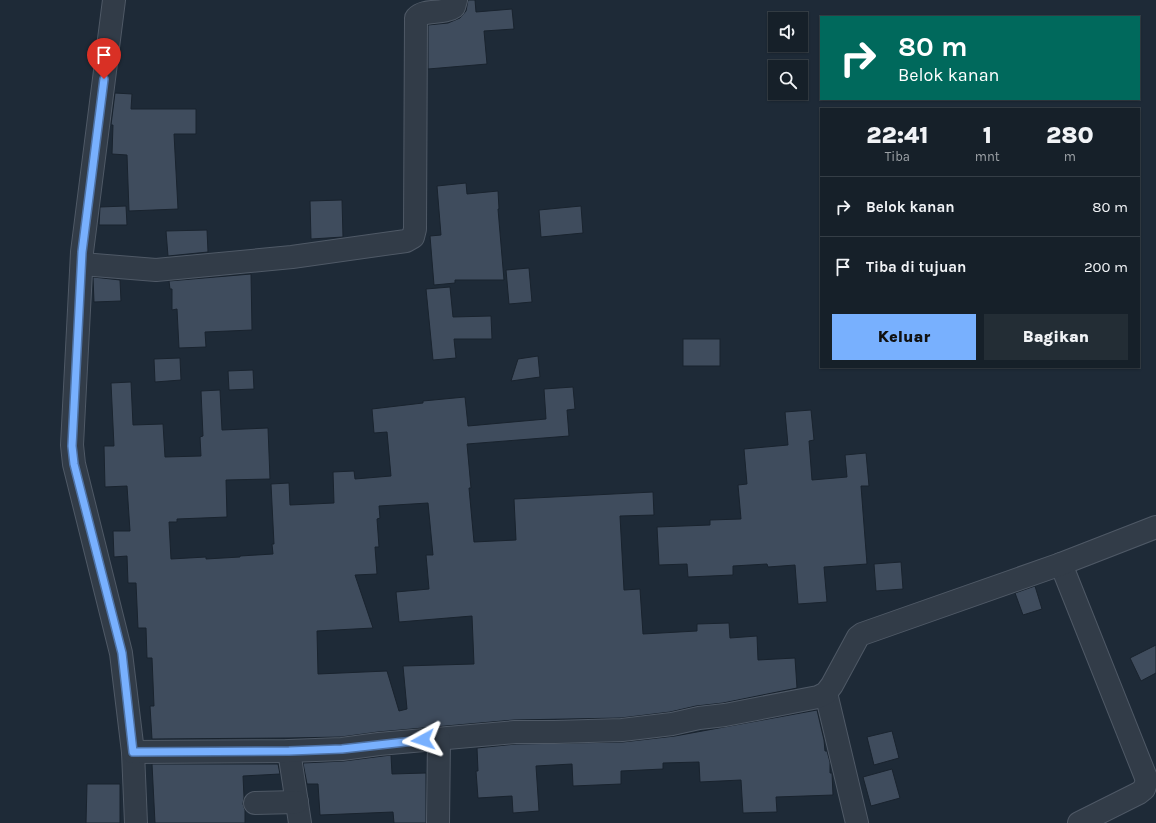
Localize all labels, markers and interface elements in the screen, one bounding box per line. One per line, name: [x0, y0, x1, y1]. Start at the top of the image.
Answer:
map controls: [768, 12, 808, 100]
button: sound: [768, 12, 808, 52]
text: 80 m: [898, 30, 967, 63]
icon: right: [832, 32, 884, 84]
pin: [87, 38, 121, 79]
icon: arrive: [93, 44, 115, 66]
button: search: [768, 60, 808, 100]
text: Belok kanan: [898, 64, 999, 86]
text: 22:41: [866, 121, 929, 149]
text: 1: [983, 121, 992, 149]
text: 280: [1046, 121, 1094, 149]
text: Tiba: [885, 149, 910, 164]
text: mnt: [975, 149, 1000, 164]
text: m: [1064, 149, 1076, 164]
icon: right: [832, 196, 854, 218]
text: Belok kanan: [866, 198, 955, 216]
text: 80 m: [1092, 198, 1128, 216]
icon: arrive: [832, 256, 854, 278]
text: Tiba di tujuan: [866, 258, 966, 276]
text: 200 m: [1084, 258, 1128, 276]
button: Keluar: [832, 314, 976, 360]
button: Bagikan: [984, 314, 1128, 360]
position arrow: [402, 719, 444, 761]

